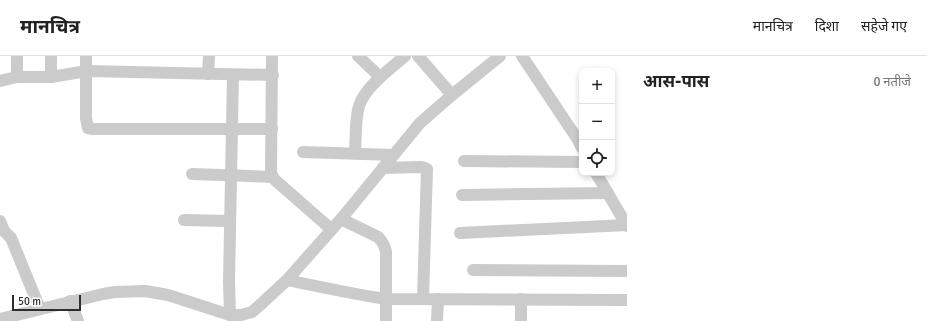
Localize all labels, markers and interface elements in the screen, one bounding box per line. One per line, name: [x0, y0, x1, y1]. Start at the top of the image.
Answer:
text: मानचित्र: [20, 15, 80, 39]
text: मानचित्र: [753, 18, 793, 35]
text: दिशा: [815, 18, 839, 35]
text: सहेजे गए: [861, 18, 907, 35]
map controls: [579, 68, 615, 176]
button: +: [579, 68, 615, 104]
text: आस-पास: [643, 71, 709, 92]
text: 0 नतीजे: [873, 74, 911, 90]
button: −: [579, 104, 615, 140]
button: locate: [579, 140, 615, 176]
scale bar: [12, 293, 81, 312]
text: 50 m: [18, 295, 41, 308]

